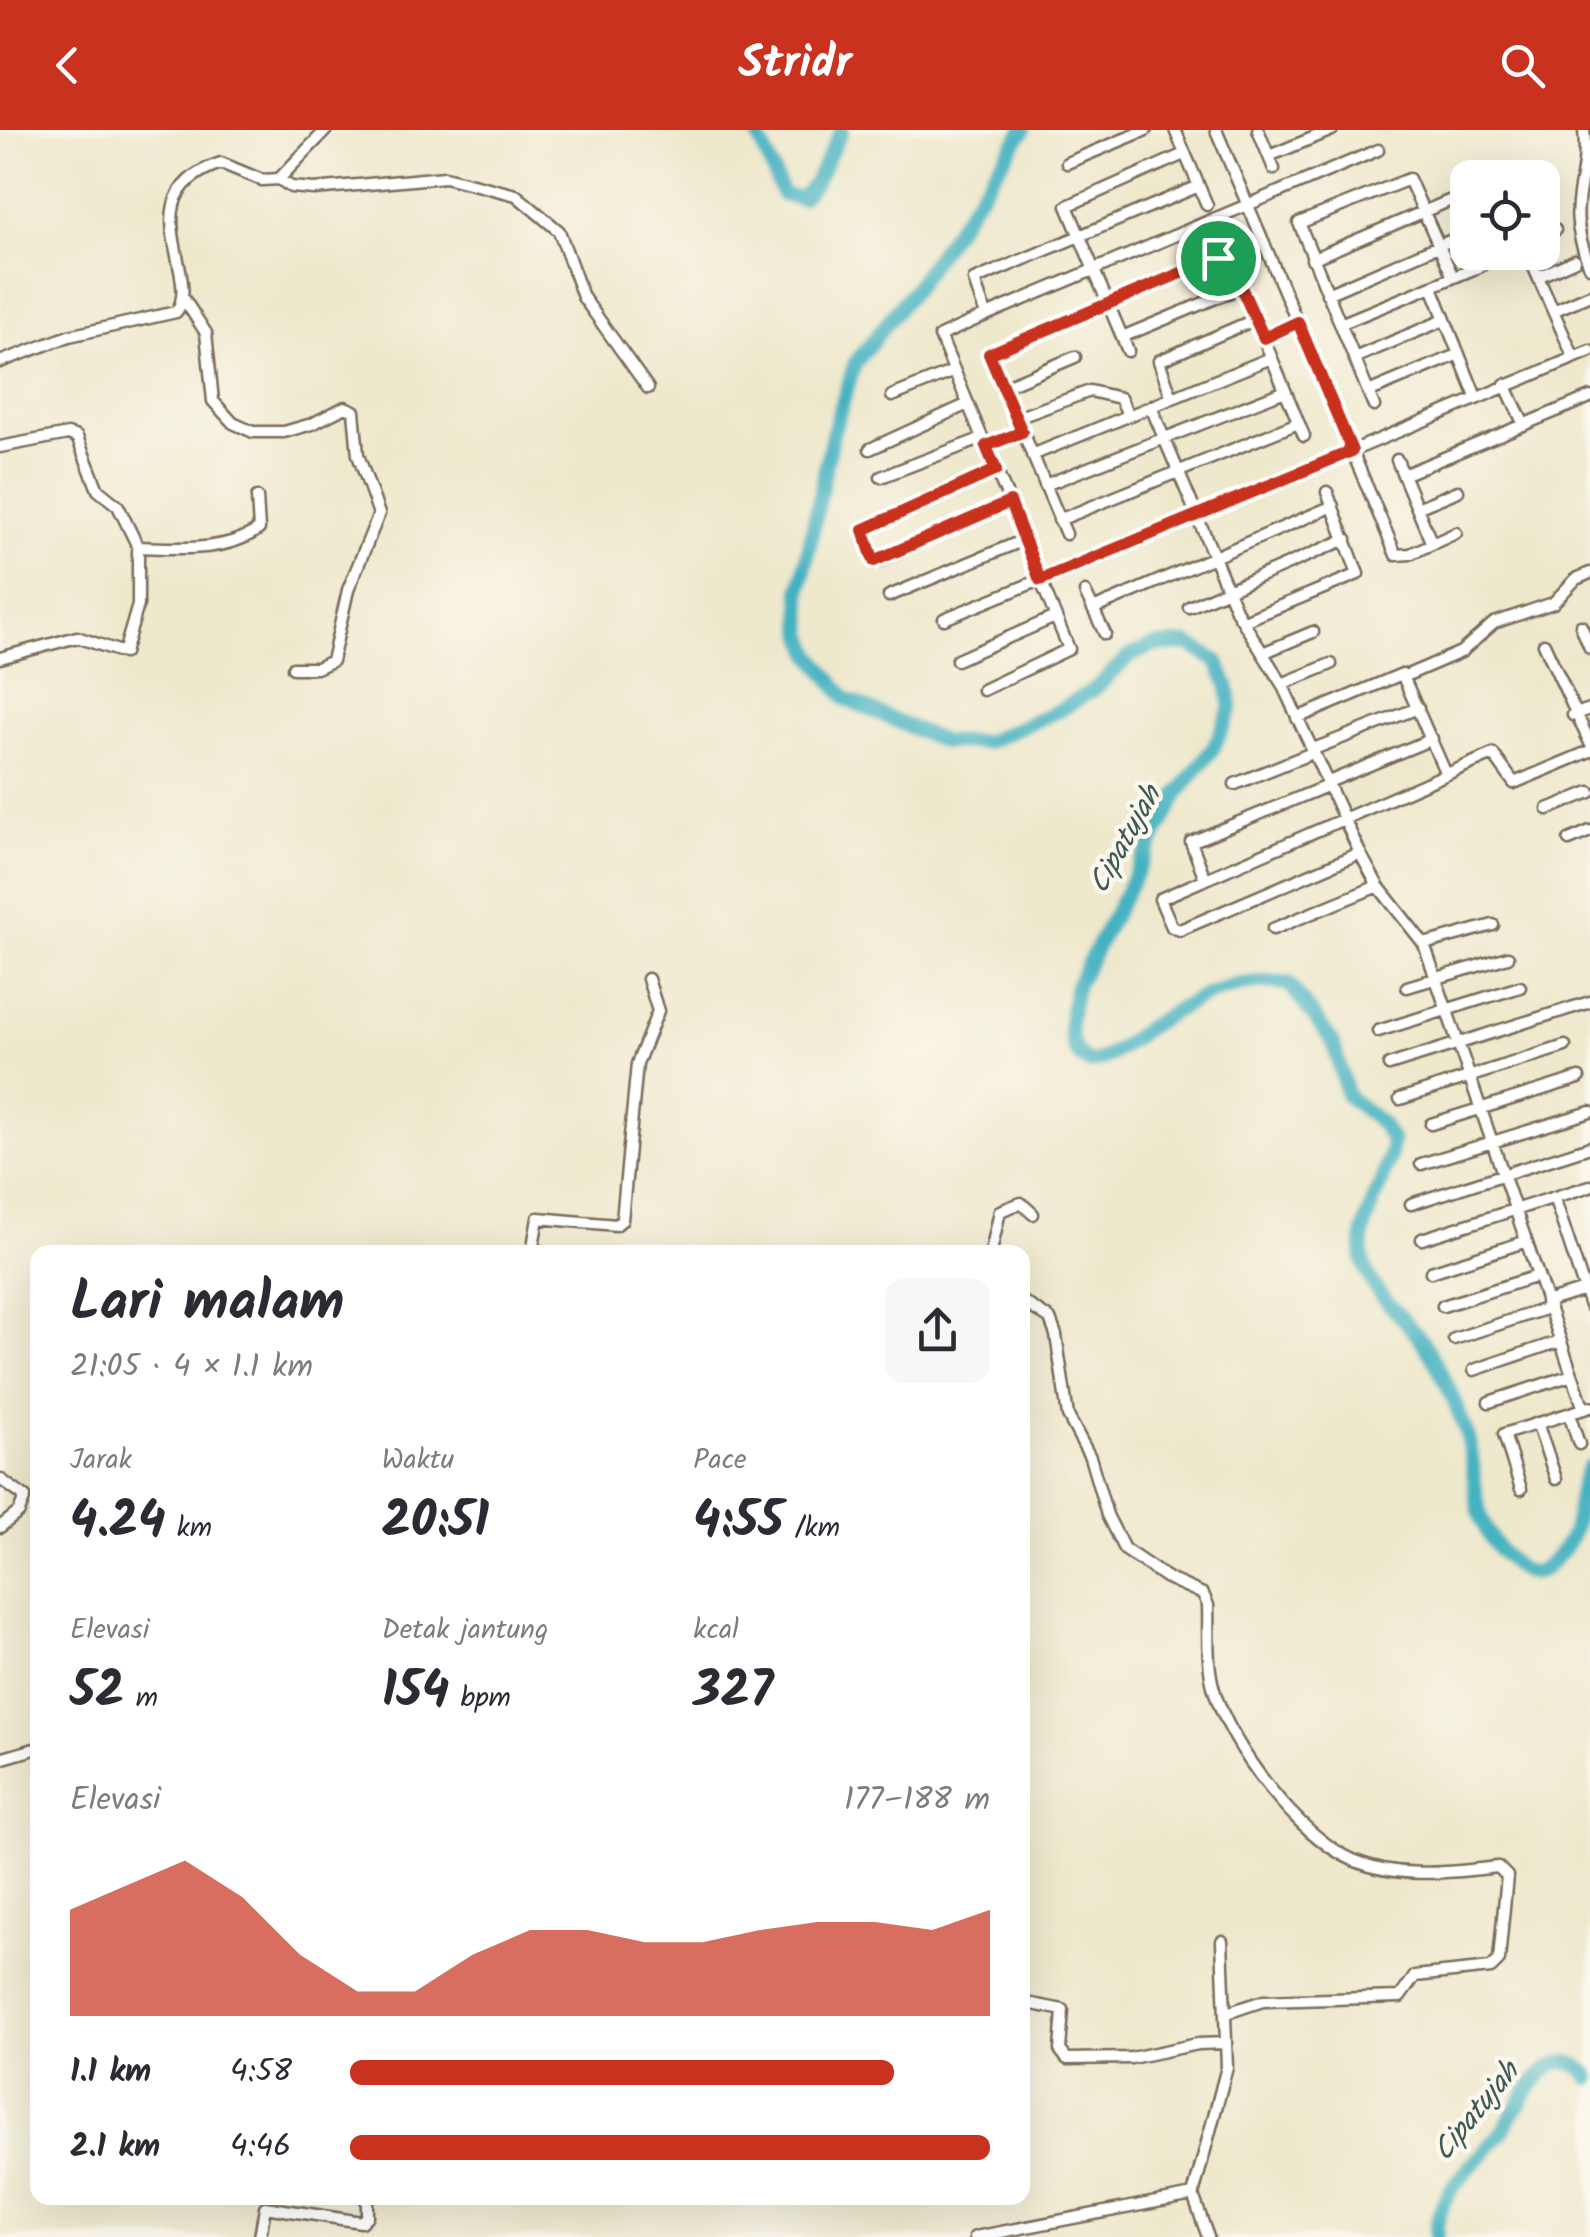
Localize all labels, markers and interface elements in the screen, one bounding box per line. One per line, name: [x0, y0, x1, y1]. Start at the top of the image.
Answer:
text: Stridr: [738, 29, 852, 101]
icon: back: [40, 38, 95, 93]
icon: search: [1495, 38, 1550, 93]
map controls: [1450, 160, 1560, 270]
button: locate: [1450, 160, 1560, 270]
pin: [1176, 216, 1261, 301]
icon: arrive: [1191, 231, 1246, 286]
water label: Cipatujah: [1077, 775, 1177, 903]
text: Lari malam: [70, 1261, 344, 1348]
button: share: [885, 1278, 990, 1383]
text: 21:05 · 4 × 1.1 km: [70, 1342, 313, 1393]
text: Jarak: [70, 1438, 132, 1483]
text: Waktu: [382, 1438, 454, 1483]
text: Pace: [693, 1438, 747, 1483]
text: 4.24: [70, 1483, 166, 1563]
text: 20:51: [382, 1483, 489, 1563]
text: 4:55: [693, 1483, 783, 1563]
text: km: [166, 1506, 212, 1551]
text: /km: [783, 1506, 840, 1551]
text: Elevasi: [70, 1608, 149, 1653]
text: Detak jantung: [382, 1608, 548, 1653]
text: kcal: [693, 1608, 739, 1653]
text: 52: [70, 1653, 124, 1733]
text: 154: [382, 1653, 449, 1733]
text: 327: [693, 1653, 773, 1733]
text: m: [124, 1676, 158, 1721]
text: bpm: [449, 1676, 511, 1721]
text: Elevasi: [70, 1775, 161, 1826]
text: 177–188 m: [844, 1775, 990, 1826]
text: 1.1 km: [70, 2047, 151, 2098]
text: 4:58: [230, 2047, 292, 2098]
water label: Cipatujah: [1421, 2049, 1534, 2173]
text: 2.1 km: [70, 2122, 160, 2173]
text: 4:46: [230, 2122, 291, 2173]

